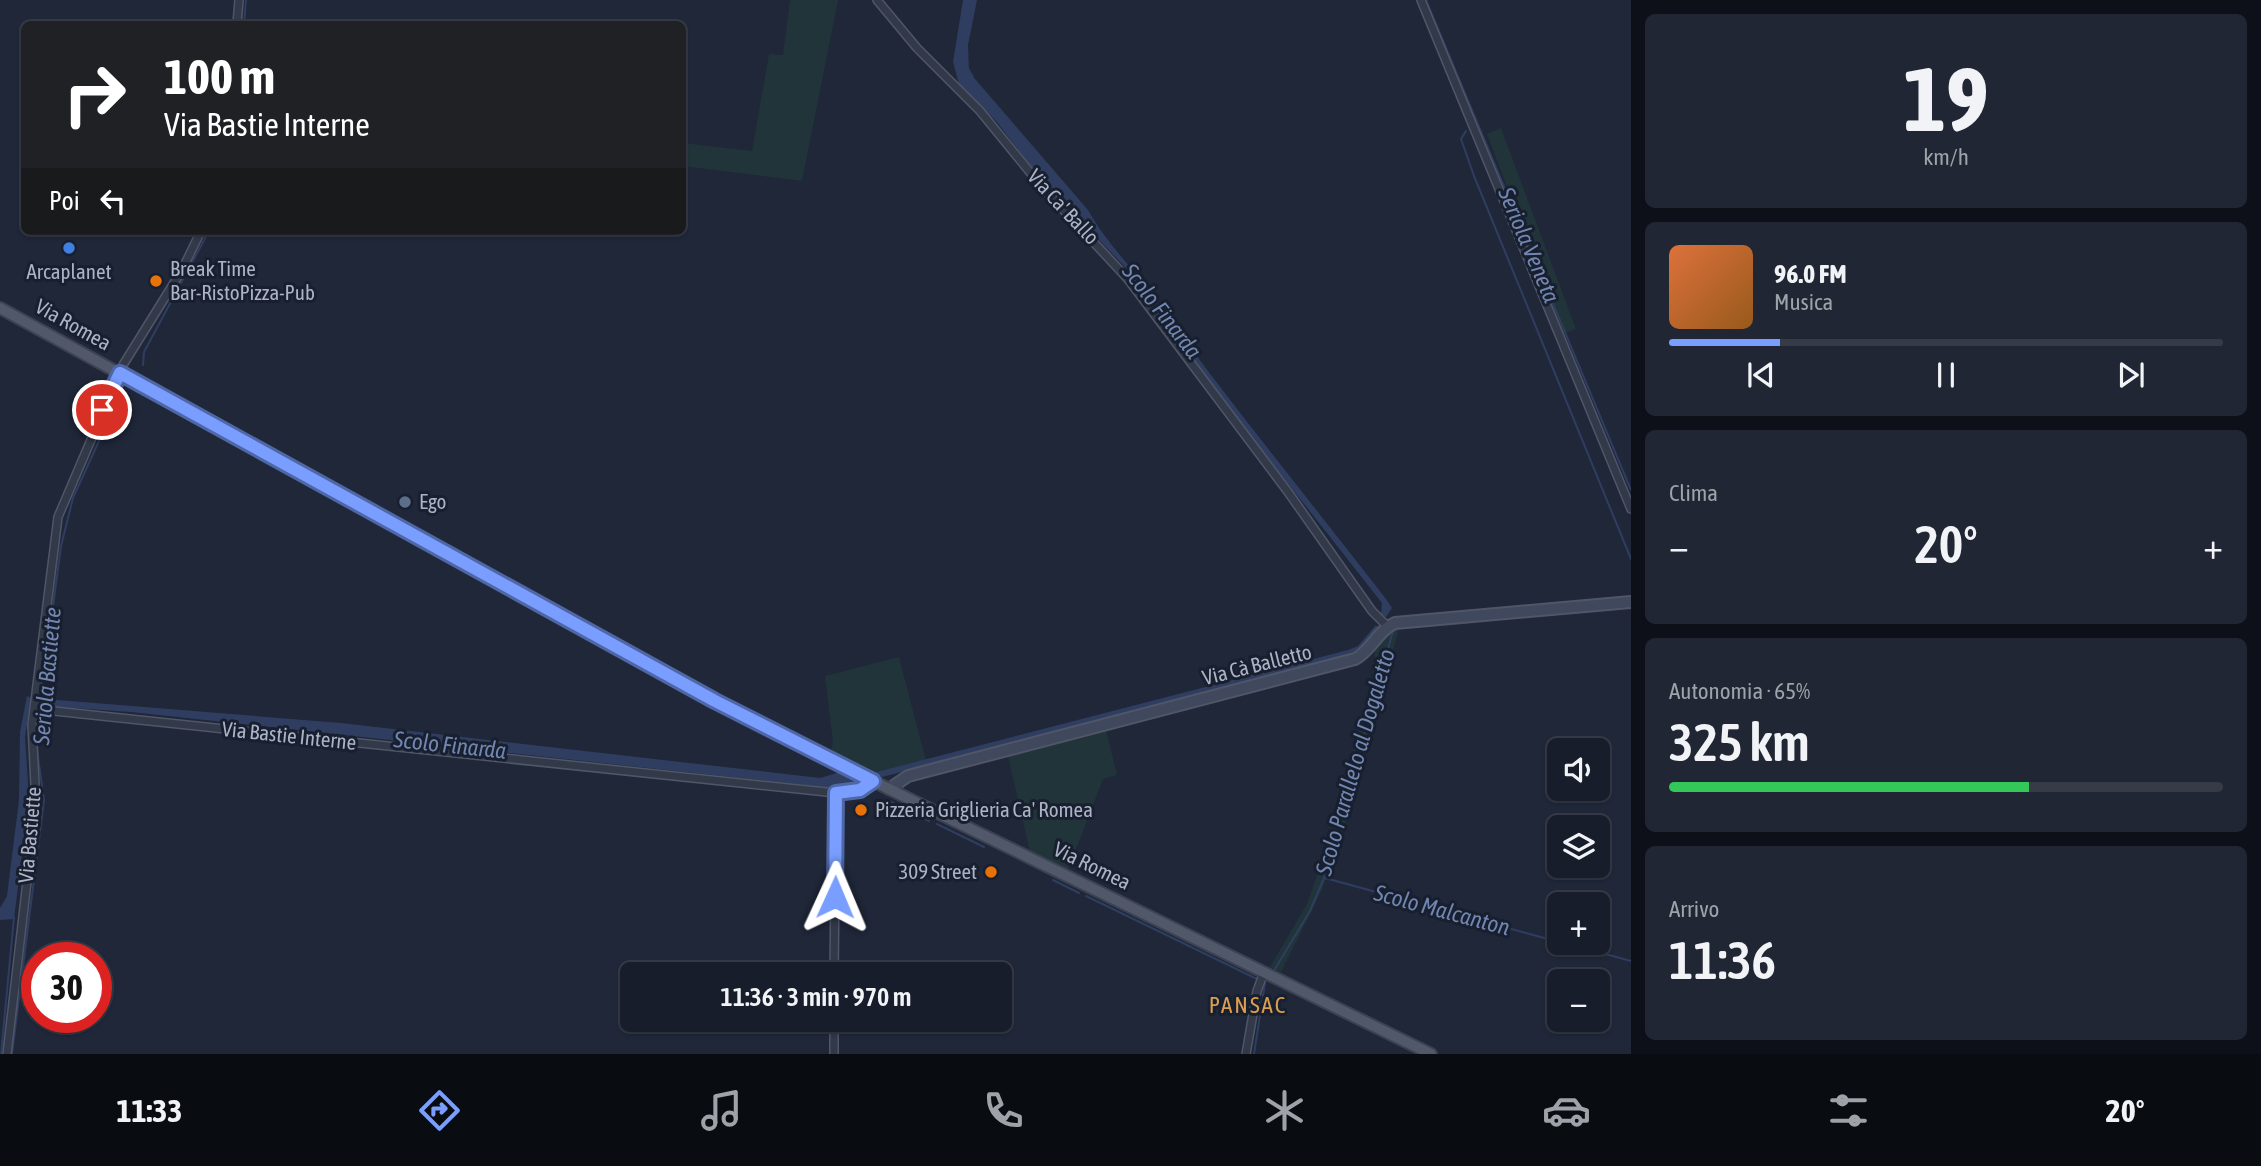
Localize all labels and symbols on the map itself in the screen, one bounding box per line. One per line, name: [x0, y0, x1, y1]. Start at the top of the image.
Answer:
street label: Via Ca' Ballo: [1023, 164, 1104, 249]
water label: Seriola Veneta: [1493, 183, 1565, 307]
marker: Arcaplanet: [61, 240, 77, 256]
place label: Break Time Bar-RistoPizza-Pub: [170, 256, 315, 304]
water label: Scolo Finarda: [1116, 258, 1207, 364]
place label: Arcaplanet: [26, 259, 112, 283]
marker: Break Time Bar-RistoPizza-Pub: [148, 273, 164, 289]
street label: Via Romea: [32, 294, 115, 355]
pin: [72, 380, 132, 440]
place label: Ego: [419, 489, 446, 513]
marker: Ego: [397, 494, 413, 510]
water label: Seriola Bastiette: [28, 606, 66, 747]
street label: Via Cà Balletto: [1200, 639, 1314, 689]
water label: Scolo Parallelo al Dogaletto: [1310, 646, 1400, 879]
street label: Via Bastie Interne: [221, 716, 357, 754]
water label: Scolo Finarda: [392, 726, 508, 764]
street label: Via Bastiette: [13, 786, 45, 884]
place label: Pizzeria Griglieria Ca' Romea: [875, 797, 1093, 821]
marker: Pizzeria Griglieria Ca' Romea: [853, 802, 869, 818]
street label: Via Romea: [1050, 836, 1135, 894]
place label: 309 Street: [898, 859, 977, 883]
position arrow: [798, 860, 872, 934]
marker: 309 Street: [983, 864, 999, 880]
water label: Scolo Malcanton: [1370, 879, 1513, 941]
speed limit sign: 30: [21, 942, 112, 1033]
district label: PANSAC: [1209, 992, 1287, 1018]

